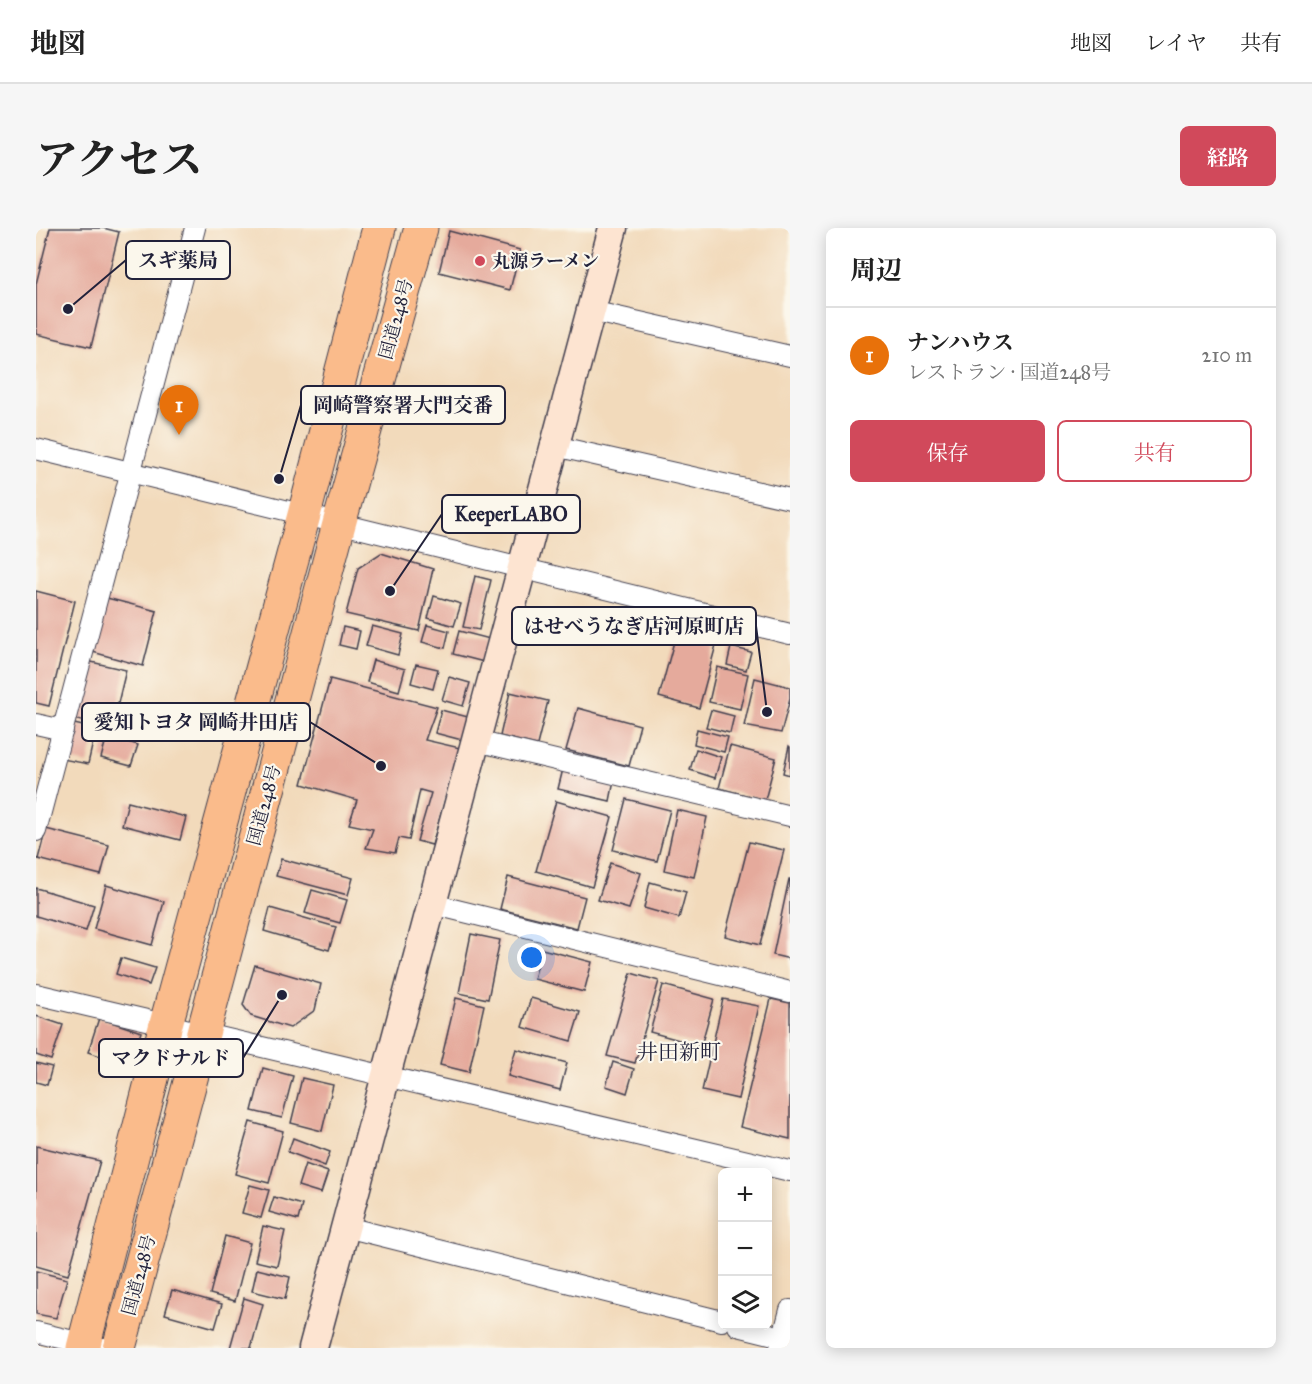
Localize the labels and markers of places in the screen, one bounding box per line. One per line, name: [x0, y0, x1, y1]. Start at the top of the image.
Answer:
callout: スギ薬局: [126, 241, 230, 279]
place label: 丸源ラーメン: [492, 250, 599, 272]
marker: 丸源ラーメン: [473, 254, 487, 268]
pin: 1: [160, 386, 198, 435]
callout: 岡崎警察署大門交番: [301, 386, 505, 424]
callout: KeeperLABO: [442, 495, 580, 533]
callout: はせべうなぎ店河原町店: [512, 607, 756, 645]
callout: 愛知トヨタ 岡崎井田店: [82, 703, 310, 741]
callout: マクドナルド: [99, 1039, 243, 1077]

